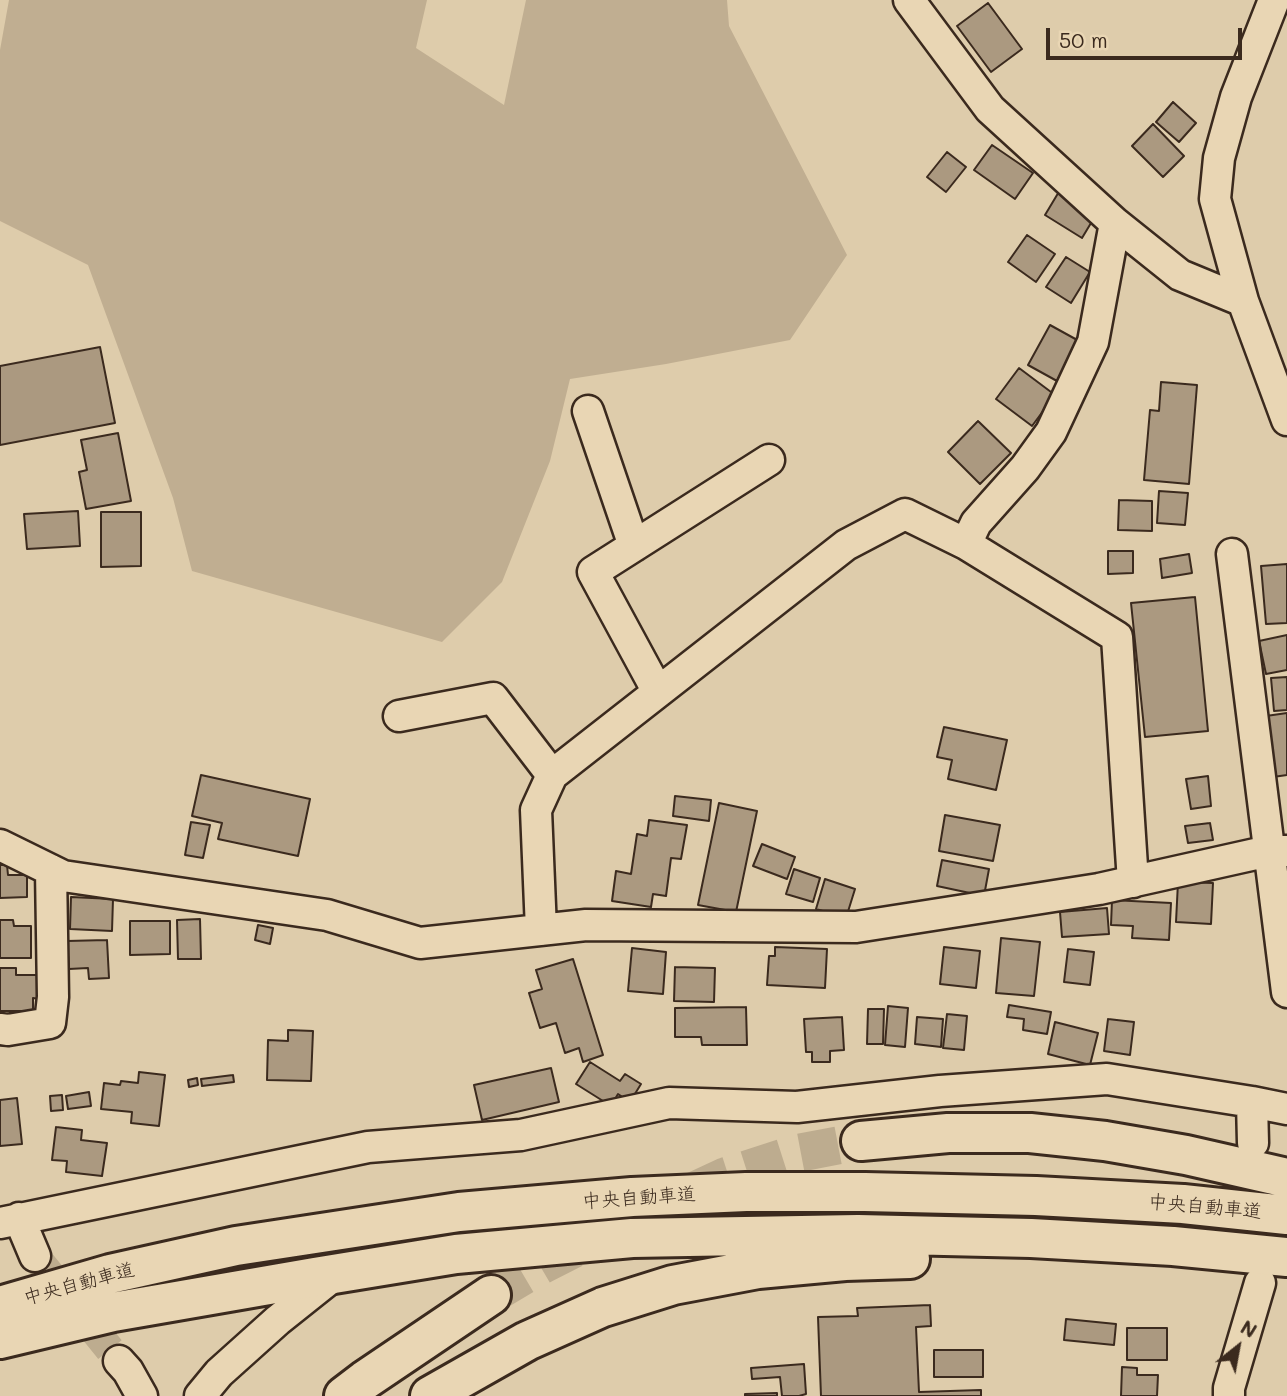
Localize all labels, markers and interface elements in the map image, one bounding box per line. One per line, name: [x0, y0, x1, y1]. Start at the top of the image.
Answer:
scale bar: [1049, 14, 1245, 58]
text: 50 m: [1059, 26, 1108, 53]
street label: 中央自動車道: [581, 1183, 697, 1213]
street label: 中央自動車道: [1147, 1191, 1263, 1223]
street label: 中央自動車道: [21, 1258, 137, 1310]
north arrow: [1203, 1312, 1273, 1382]
text: N: [1236, 1314, 1262, 1343]

